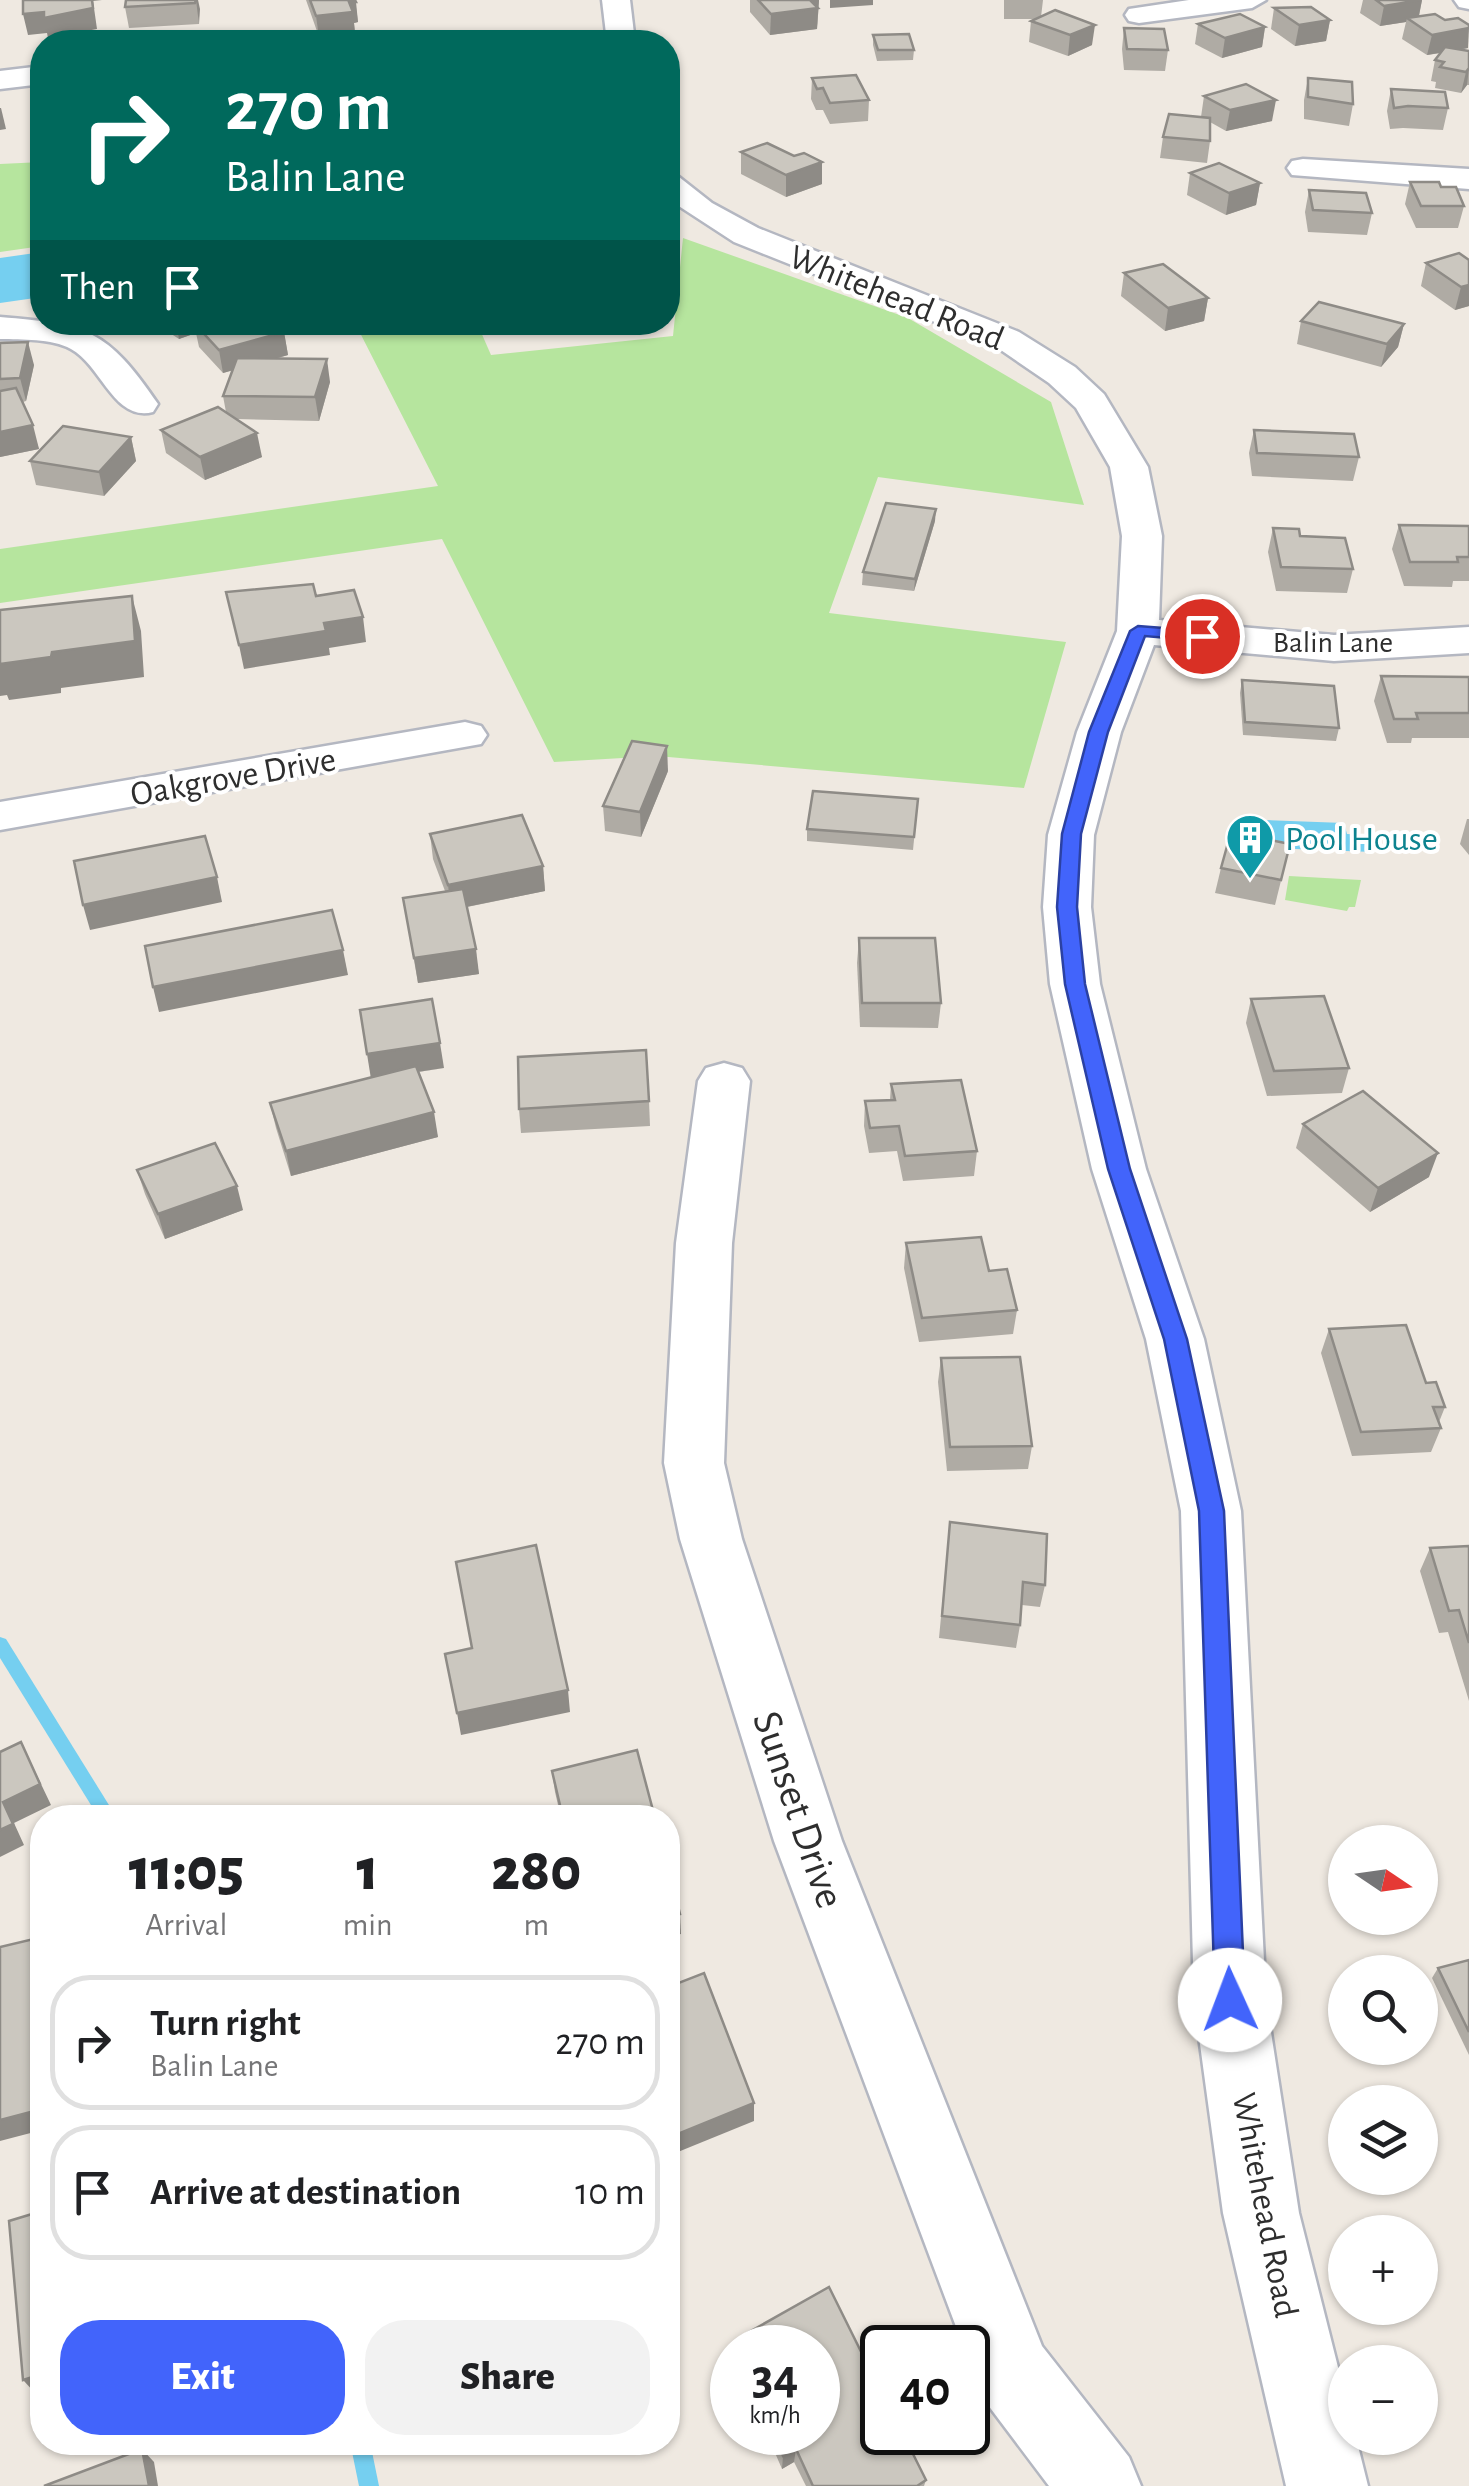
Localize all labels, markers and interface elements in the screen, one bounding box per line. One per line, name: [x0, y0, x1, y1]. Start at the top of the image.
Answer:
icon: right: [60, 70, 190, 200]
text: 270 m: [225, 73, 392, 143]
text: Balin Lane: [225, 155, 406, 200]
street label: Whitehead Road: [784, 239, 1009, 357]
icon: arrive: [155, 260, 210, 315]
text: Then: [60, 269, 135, 307]
pin: [1160, 594, 1245, 679]
icon: arrive: [1175, 609, 1230, 664]
street label: Balin Lane: [1273, 628, 1393, 658]
street label: Oakgrove Drive: [128, 742, 339, 813]
building icon: Pool House: [1224, 812, 1276, 880]
place label: Pool House: [1285, 822, 1438, 857]
street label: Sunset Drive: [745, 1706, 851, 1913]
north arrow: [1328, 1825, 1438, 1935]
map controls: [1328, 1825, 1438, 2455]
text: 11:05: [129, 1841, 244, 1901]
text: 1: [357, 1841, 379, 1901]
text: 280: [491, 1841, 581, 1901]
text: Arrival: [145, 1909, 227, 1941]
text: min: [343, 1909, 393, 1941]
text: m: [523, 1909, 549, 1941]
position arrow: [1178, 1948, 1282, 2052]
button: search: [1328, 1955, 1438, 2065]
text: Turn right: [150, 2005, 300, 2043]
icon: right: [65, 2015, 120, 2070]
text: 270 m: [555, 2024, 645, 2062]
text: Balin Lane: [150, 2050, 278, 2082]
button: layers: [1328, 2085, 1438, 2195]
street label: Whitehead Road: [1226, 2090, 1303, 2321]
icon: arrive: [65, 2165, 120, 2220]
text: Arrive at destination: [150, 2174, 461, 2212]
text: 10 m: [575, 2174, 645, 2212]
button: +: [1328, 2215, 1438, 2325]
button: Exit: [60, 2320, 345, 2435]
button: Share: [365, 2320, 650, 2435]
speed limit sign: 40: [860, 2325, 990, 2455]
button: −: [1328, 2345, 1438, 2455]
text: 34: [752, 2353, 798, 2403]
text: km/h: [749, 2403, 801, 2428]

